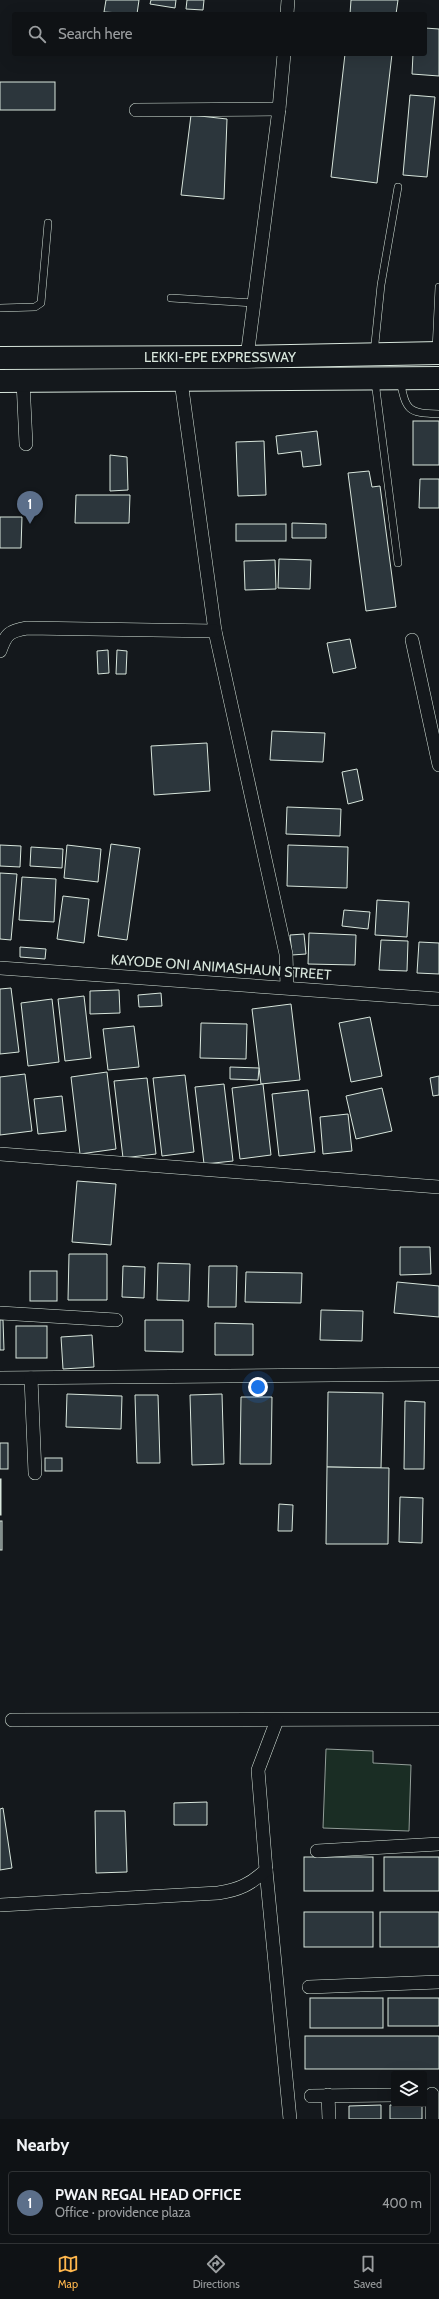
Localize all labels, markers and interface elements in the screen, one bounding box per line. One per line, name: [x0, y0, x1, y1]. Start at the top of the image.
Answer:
search box: [12, 12, 427, 56]
icon: search: [26, 23, 48, 45]
text: Search here: [58, 25, 133, 43]
street label: LEKKI-EPE EXPRESSWAY: [144, 348, 297, 366]
pin: 1: [17, 491, 43, 524]
street label: KAYODE ONI ANIMASHAUN STREET: [110, 950, 332, 984]
your location: [248, 1377, 268, 1397]
map controls: [391, 2071, 427, 2107]
button: layers: [391, 2071, 427, 2107]
text: Nearby: [16, 2135, 69, 2155]
text: PWAN REGAL HEAD OFFICE: [55, 2186, 241, 2204]
text: 1: [28, 2195, 32, 2211]
text: 400 m: [382, 2195, 422, 2211]
text: Office · providence plaza: [55, 2204, 191, 2220]
tab: Map: [57, 2253, 79, 2291]
tab: Directions: [193, 2253, 240, 2291]
tab: Saved: [354, 2253, 382, 2291]

